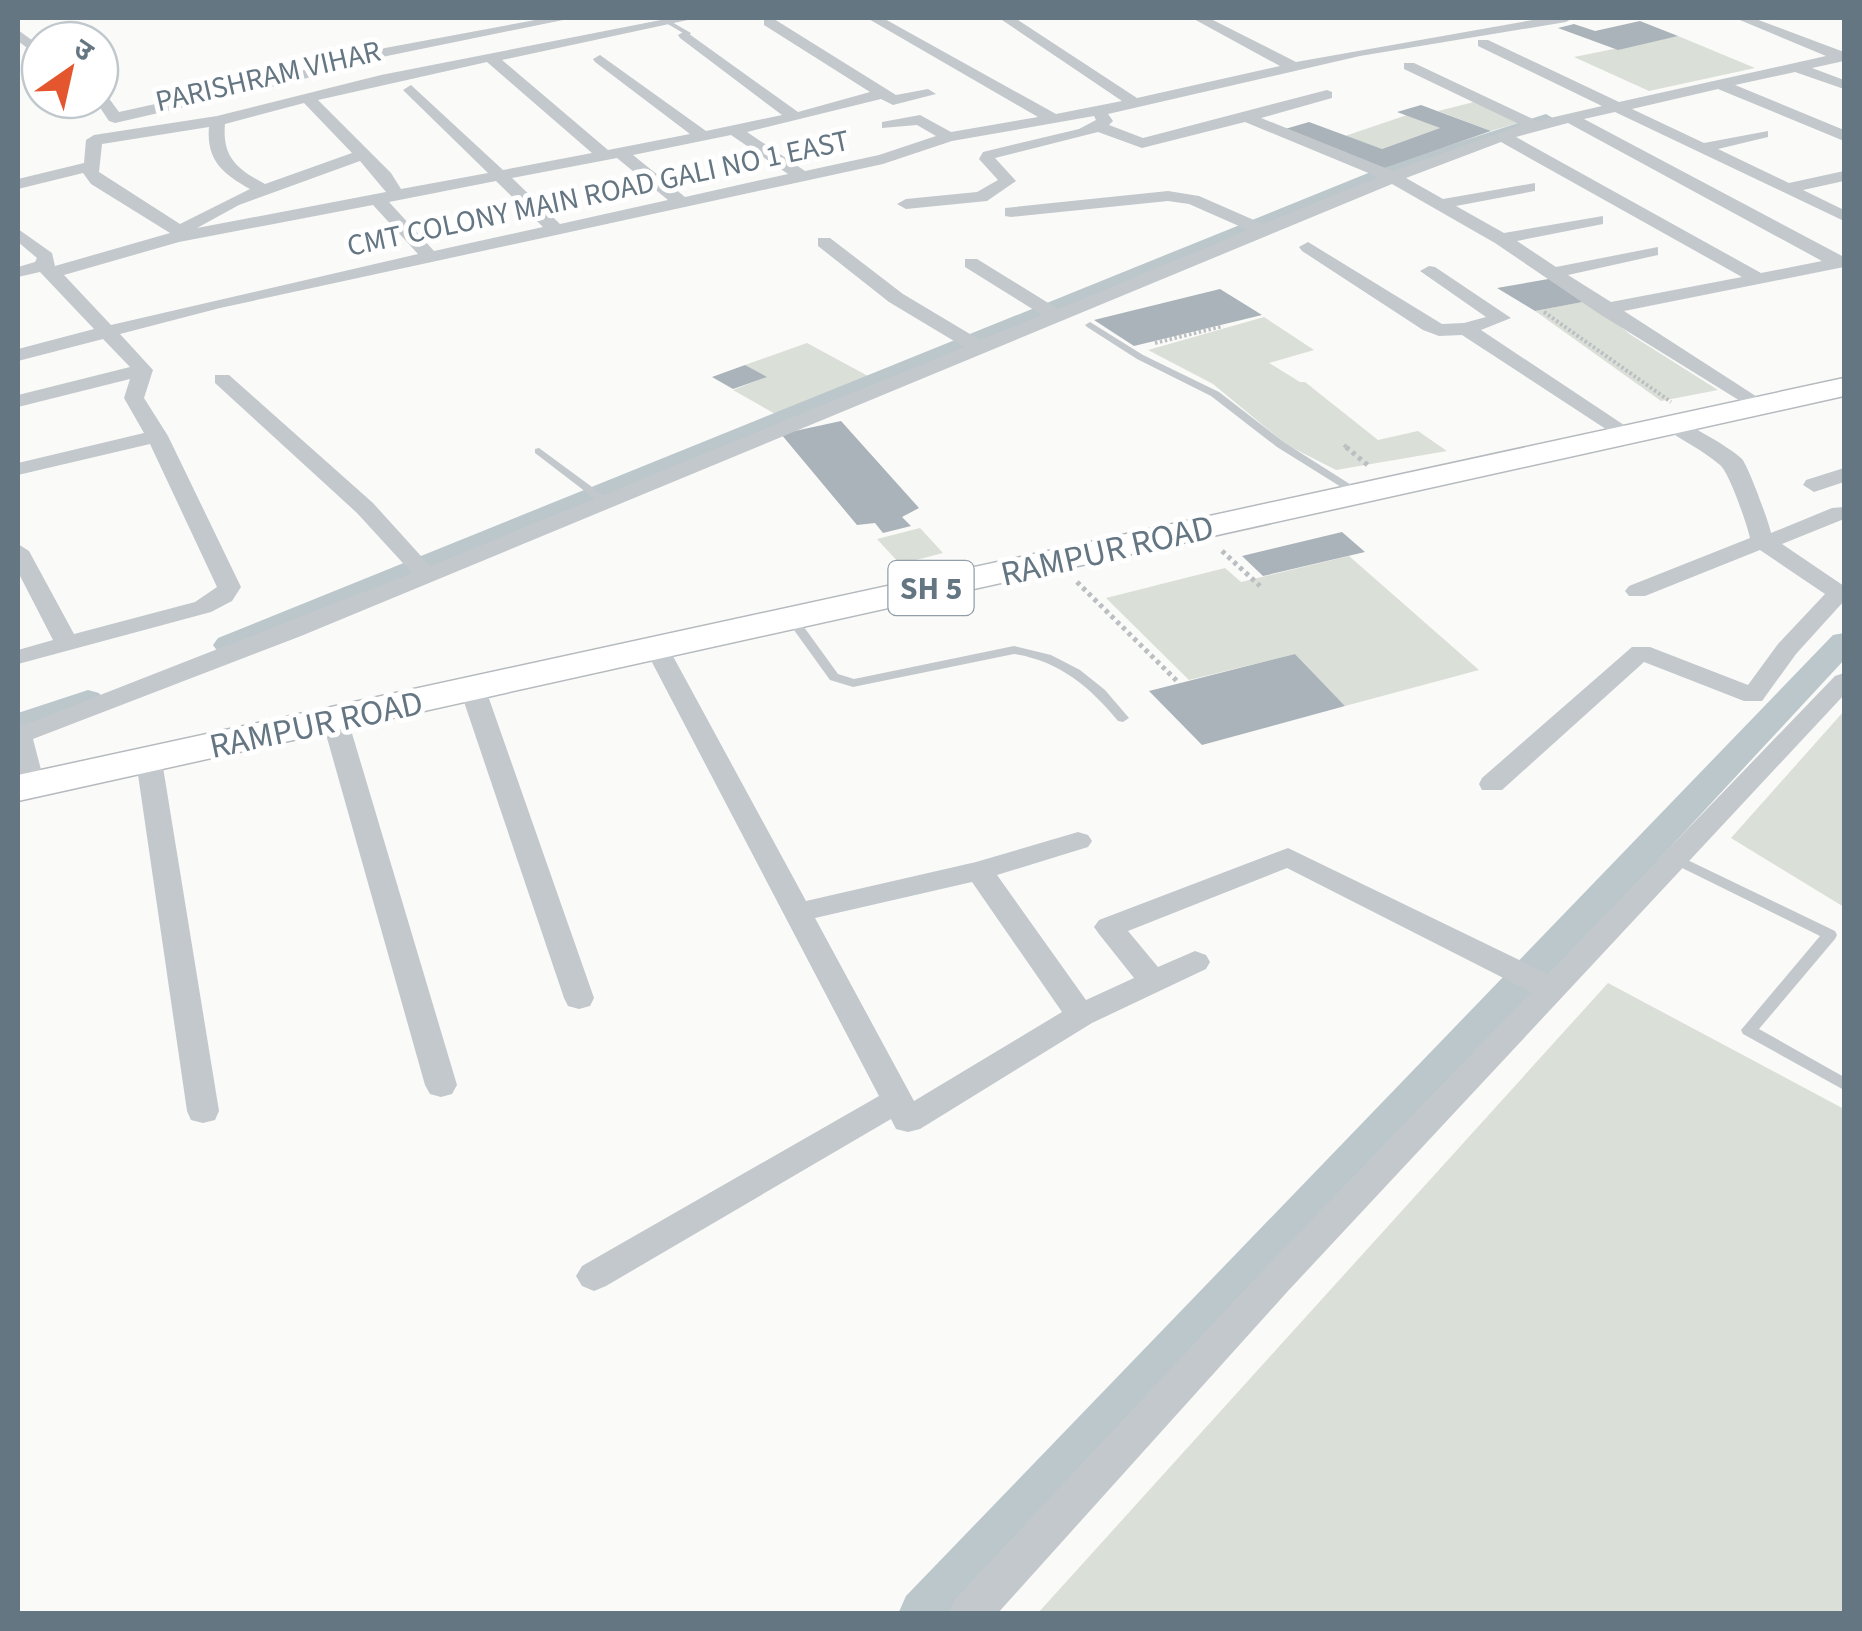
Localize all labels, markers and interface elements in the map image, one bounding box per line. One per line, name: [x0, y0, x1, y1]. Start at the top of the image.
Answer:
north arrow: [20, 20, 120, 120]
text: उ: [65, 29, 102, 72]
street label: PARISHRAM VIHAR: [151, 30, 385, 123]
street label: CMT COLONY MAIN ROAD GALI NO 1 EAST: [343, 119, 853, 268]
street label: RAMPUR ROAD: [996, 502, 1219, 600]
road number: SH 5: [888, 561, 974, 615]
street label: RAMPUR ROAD: [205, 678, 427, 772]

